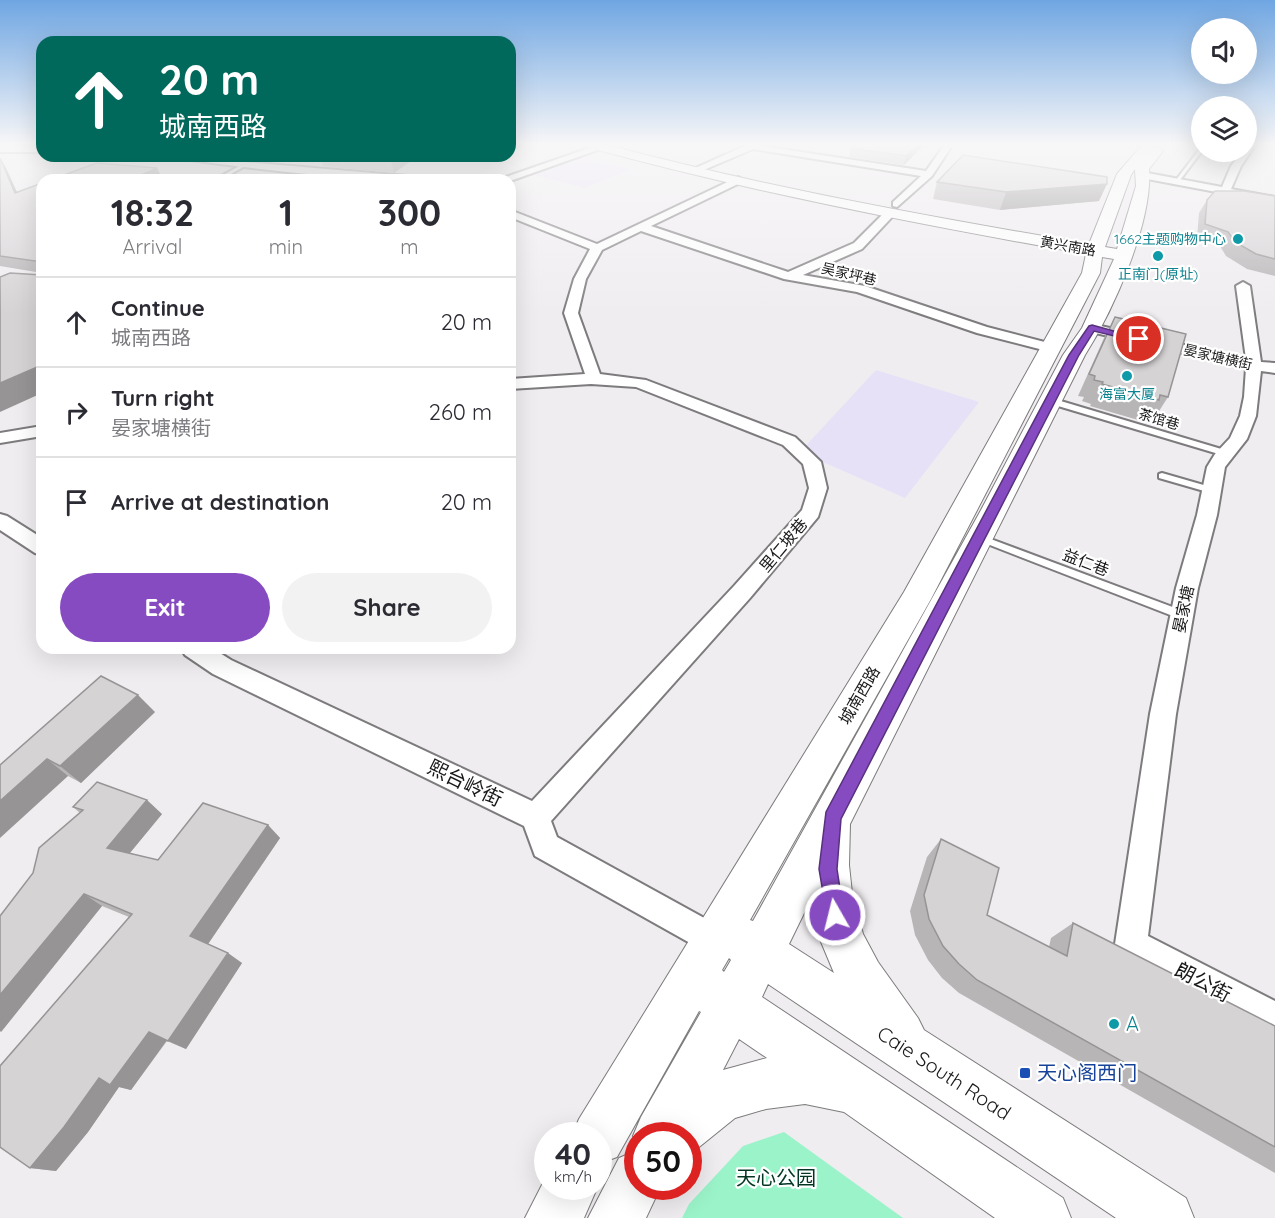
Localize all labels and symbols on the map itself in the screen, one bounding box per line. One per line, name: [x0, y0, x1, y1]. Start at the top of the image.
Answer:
place label: 1662主题购物中心: [1114, 230, 1226, 248]
street label: 黄兴南路: [1039, 232, 1097, 260]
marker: 1662主题购物中心: [1231, 232, 1245, 246]
marker: 正南门(原址): [1151, 249, 1165, 263]
street label: 吴家坪巷: [820, 259, 878, 289]
place label: 正南门(原址): [1118, 265, 1198, 283]
pin: [1113, 313, 1164, 364]
street label: 晏家塘横街: [1182, 340, 1254, 374]
marker: 海富大厦: [1120, 369, 1134, 383]
place label: 海富大厦: [1099, 385, 1155, 403]
street label: 茶馆巷: [1136, 404, 1182, 434]
street label: 里仁坡巷: [755, 514, 811, 576]
street label: 益仁巷: [1060, 544, 1112, 580]
street label: 晏家塘: [1168, 583, 1198, 635]
street label: 城南西路: [834, 662, 884, 728]
street label: 熙台岭街: [424, 754, 507, 811]
position arrow: [803, 883, 867, 947]
street label: 朗公街: [1171, 956, 1236, 1007]
place label: A: [1126, 1011, 1139, 1036]
marker: A: [1107, 1017, 1121, 1031]
street label: Caie South Road: [873, 1020, 1016, 1125]
place label: 天心阁西门: [1037, 1060, 1137, 1085]
marker: 天心阁西门: [1018, 1066, 1032, 1080]
speed limit sign: 50: [624, 1122, 702, 1200]
park label: 天心公园: [736, 1165, 816, 1190]

